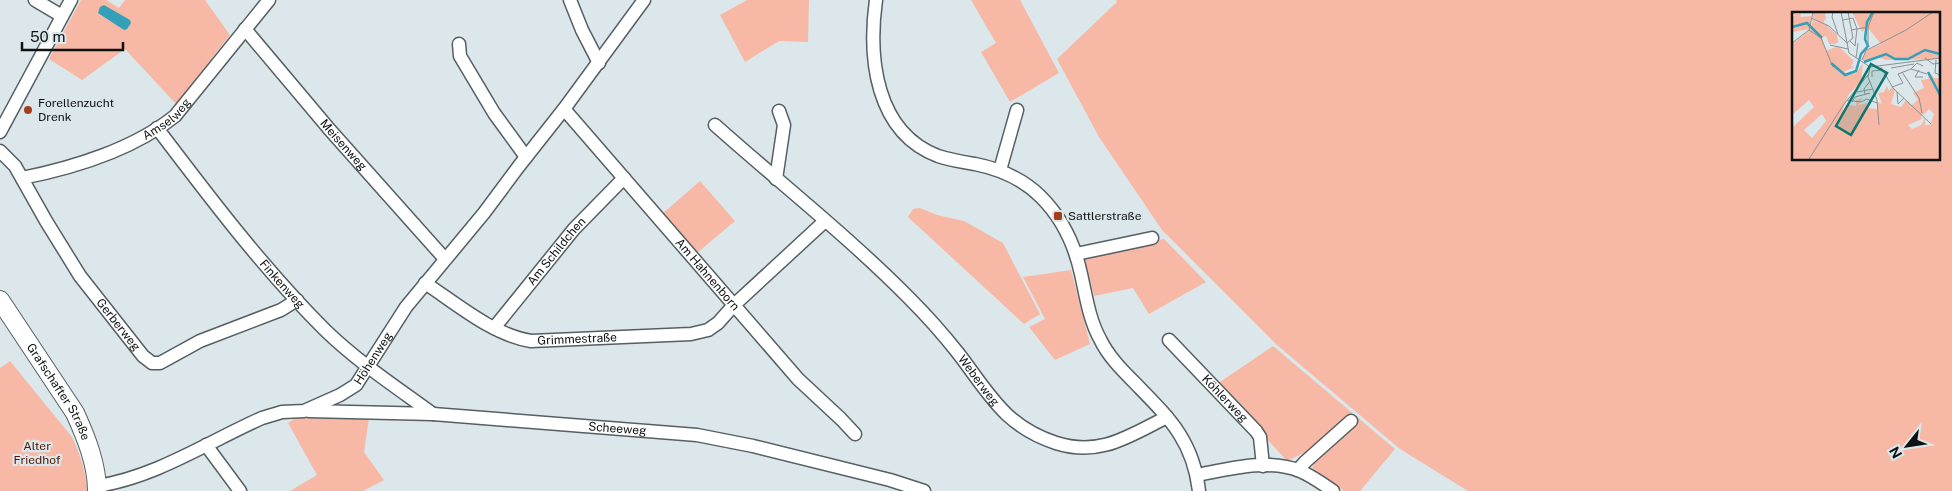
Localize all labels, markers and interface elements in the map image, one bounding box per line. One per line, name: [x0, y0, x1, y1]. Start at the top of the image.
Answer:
inset map: [1792, 12, 1940, 160]
scale bar: [22, 20, 124, 52]
text: 50 m: [30, 28, 65, 45]
street label: Amselweg: [140, 95, 194, 143]
place label: Forellenzucht Drenk: [38, 96, 114, 124]
marker: Forellenzucht Drenk: [22, 104, 34, 116]
street label: Meisenweg: [317, 117, 370, 173]
place label: Sattlerstraße: [1068, 209, 1142, 223]
marker: Sattlerstraße: [1052, 210, 1064, 222]
street label: Am Schildchen: [524, 214, 589, 288]
street label: Am Hahnenborn: [672, 236, 743, 313]
street label: Finkenweg: [257, 257, 307, 311]
street label: Gerberweg: [93, 296, 143, 354]
street label: Höhenweg: [351, 329, 395, 387]
street label: Grimmestraße: [537, 330, 617, 348]
street label: Grafschafter Straße: [24, 341, 93, 442]
street label: Weberweg: [955, 352, 1002, 409]
street label: Köhlerweg: [1199, 372, 1251, 425]
street label: Scheeweg: [588, 419, 647, 438]
north arrow: [1882, 421, 1932, 471]
park label: Alter Friedhof: [13, 439, 61, 467]
text: N: [1886, 444, 1905, 461]

